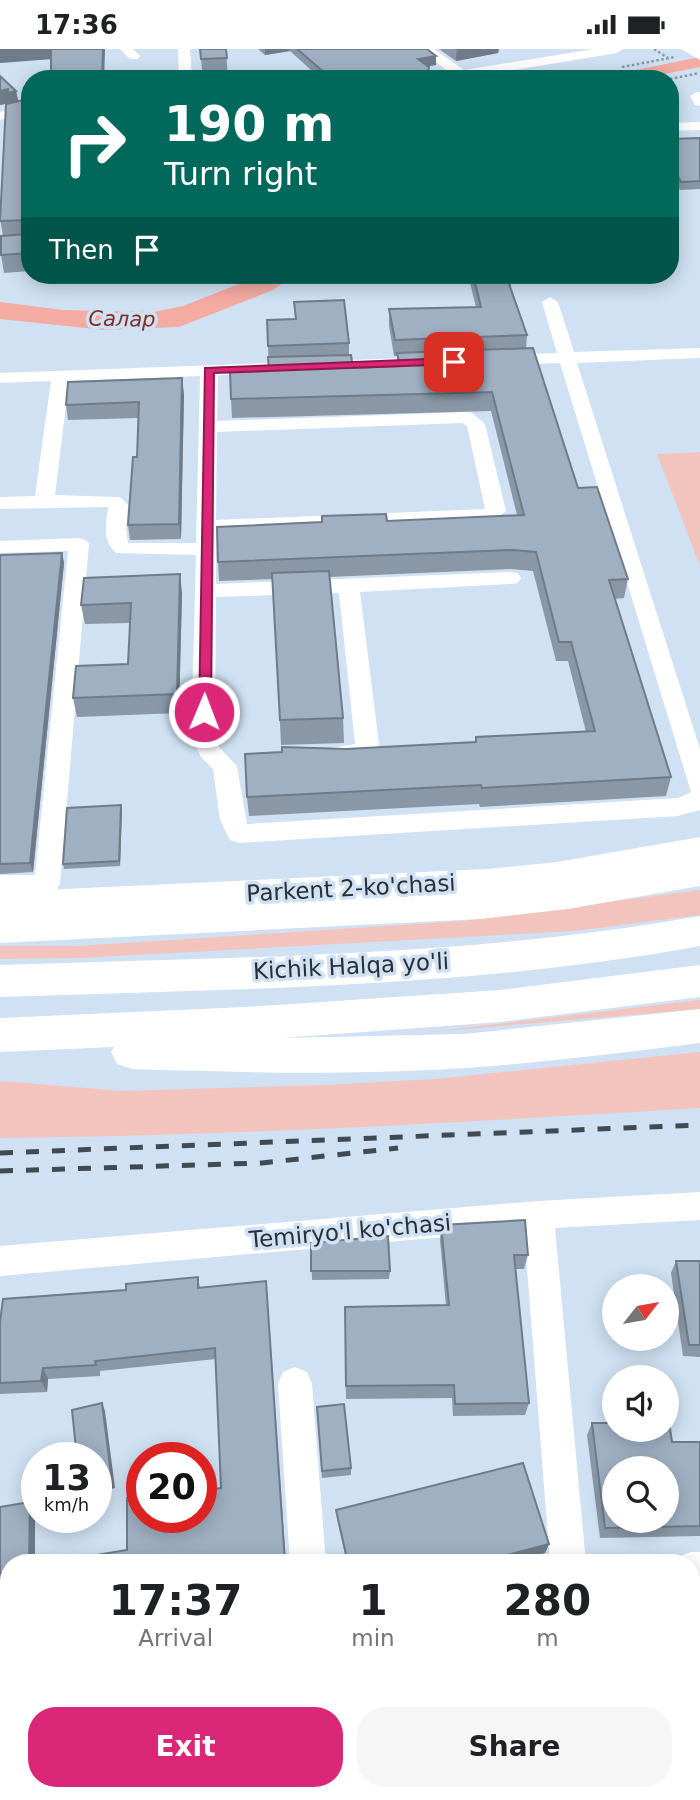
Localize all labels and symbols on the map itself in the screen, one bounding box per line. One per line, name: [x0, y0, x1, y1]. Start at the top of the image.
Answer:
water label: Салар: [88, 306, 156, 332]
pin: [424, 332, 484, 392]
position arrow: [167, 675, 241, 749]
street label: Parkent 2-ko'chasi: [246, 870, 456, 906]
street label: Kichik Halqa yo'li: [252, 948, 450, 984]
street label: Temiryo'l ko'chasi: [247, 1209, 452, 1253]
north arrow: [602, 1274, 679, 1351]
speed limit sign: 20: [126, 1442, 217, 1533]

